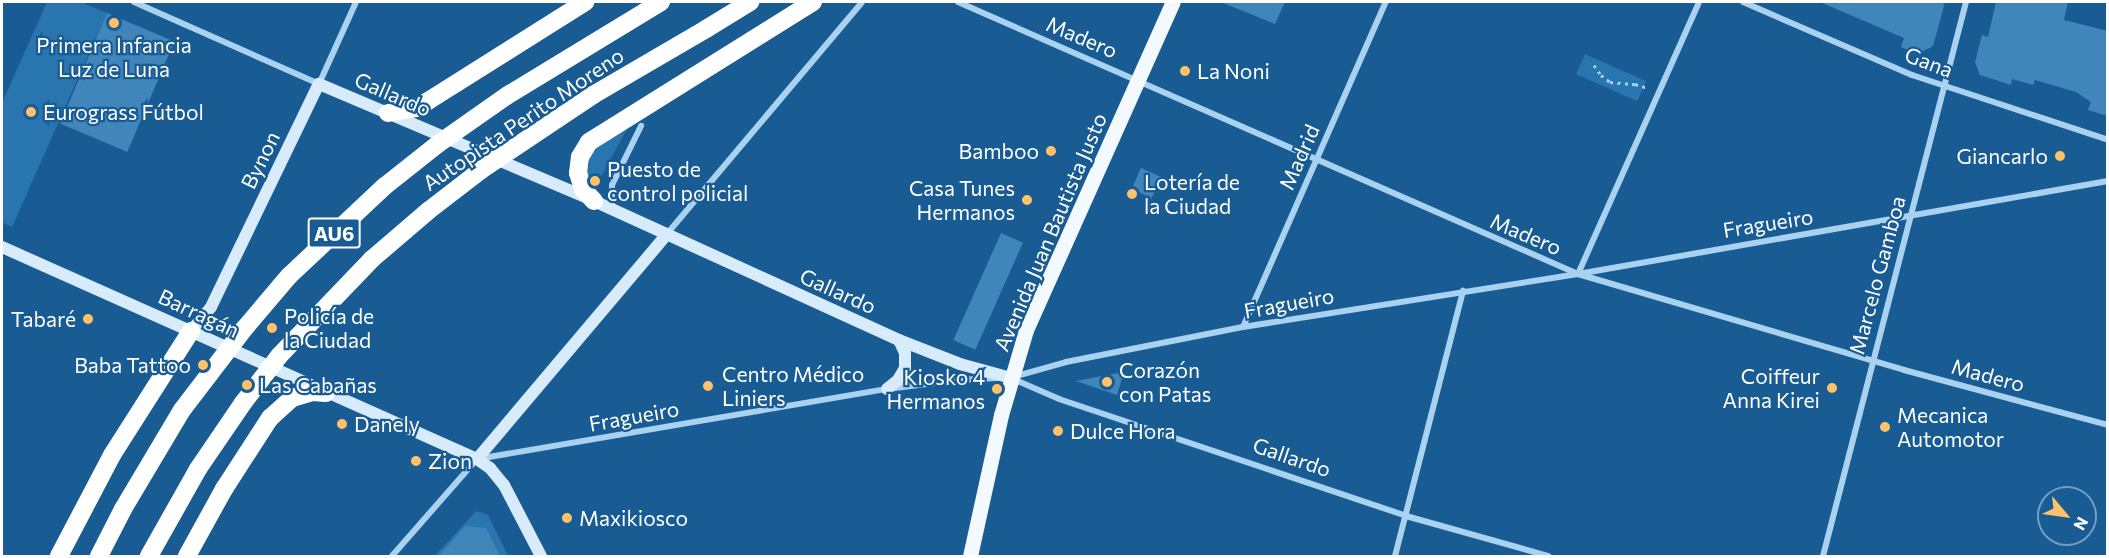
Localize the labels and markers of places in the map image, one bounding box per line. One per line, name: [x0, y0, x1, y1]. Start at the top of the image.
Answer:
marker: Primera Infancia Luz de Luna: [107, 16, 121, 30]
place label: Primera Infancia Luz de Luna: [36, 32, 192, 82]
place label: La Noni: [1197, 58, 1270, 84]
marker: La Noni: [1178, 64, 1192, 78]
place label: Eurograss Fútbol: [43, 99, 204, 125]
marker: Eurograss Fútbol: [24, 105, 38, 119]
place label: Bamboo: [959, 138, 1039, 164]
place label: Giancarlo: [1957, 143, 2048, 169]
marker: Bamboo: [1044, 144, 1058, 158]
marker: Giancarlo: [2053, 149, 2067, 163]
place label: Puesto de control policial: [607, 156, 748, 206]
place label: Lotería de la Ciudad: [1144, 169, 1240, 219]
marker: Puesto de control policial: [588, 174, 602, 188]
place label: Casa Tunes Hermanos: [909, 175, 1015, 225]
marker: Lotería de la Ciudad: [1125, 187, 1139, 201]
marker: Casa Tunes Hermanos: [1020, 193, 1034, 207]
place label: Policía de la Ciudad: [284, 303, 374, 353]
place label: Tabaré: [11, 306, 76, 332]
marker: Tabaré: [81, 312, 95, 326]
marker: Policía de la Ciudad: [265, 321, 279, 335]
place label: Baba Tattoo: [74, 352, 191, 378]
place label: Corazón con Patas: [1119, 357, 1211, 407]
marker: Baba Tattoo: [196, 358, 210, 372]
place label: Centro Médico Liniers: [722, 361, 864, 411]
place label: Coiffeur Anna Kirei: [1722, 363, 1820, 413]
place label: Kiosko 4 Hermanos: [887, 364, 985, 414]
place label: Las Cabañas: [259, 372, 377, 398]
marker: Corazón con Patas: [1100, 375, 1114, 389]
marker: Centro Médico Liniers: [699, 377, 717, 395]
marker: Las Cabañas: [240, 378, 254, 392]
marker: Coiffeur Anna Kirei: [1825, 381, 1839, 395]
marker: Kiosko 4 Hermanos: [990, 382, 1004, 396]
place label: Mecanica Automotor: [1897, 402, 2004, 452]
place label: Danely: [354, 411, 420, 437]
marker: Danely: [335, 417, 349, 431]
place label: Dulce Hora: [1070, 418, 1175, 444]
marker: Mecanica Automotor: [1878, 420, 1892, 434]
marker: Dulce Hora: [1051, 424, 1065, 438]
place label: Zion: [428, 448, 472, 474]
marker: Zion: [409, 454, 423, 468]
place label: Maxikiosco: [579, 505, 688, 531]
marker: Maxikiosco: [560, 511, 574, 525]

